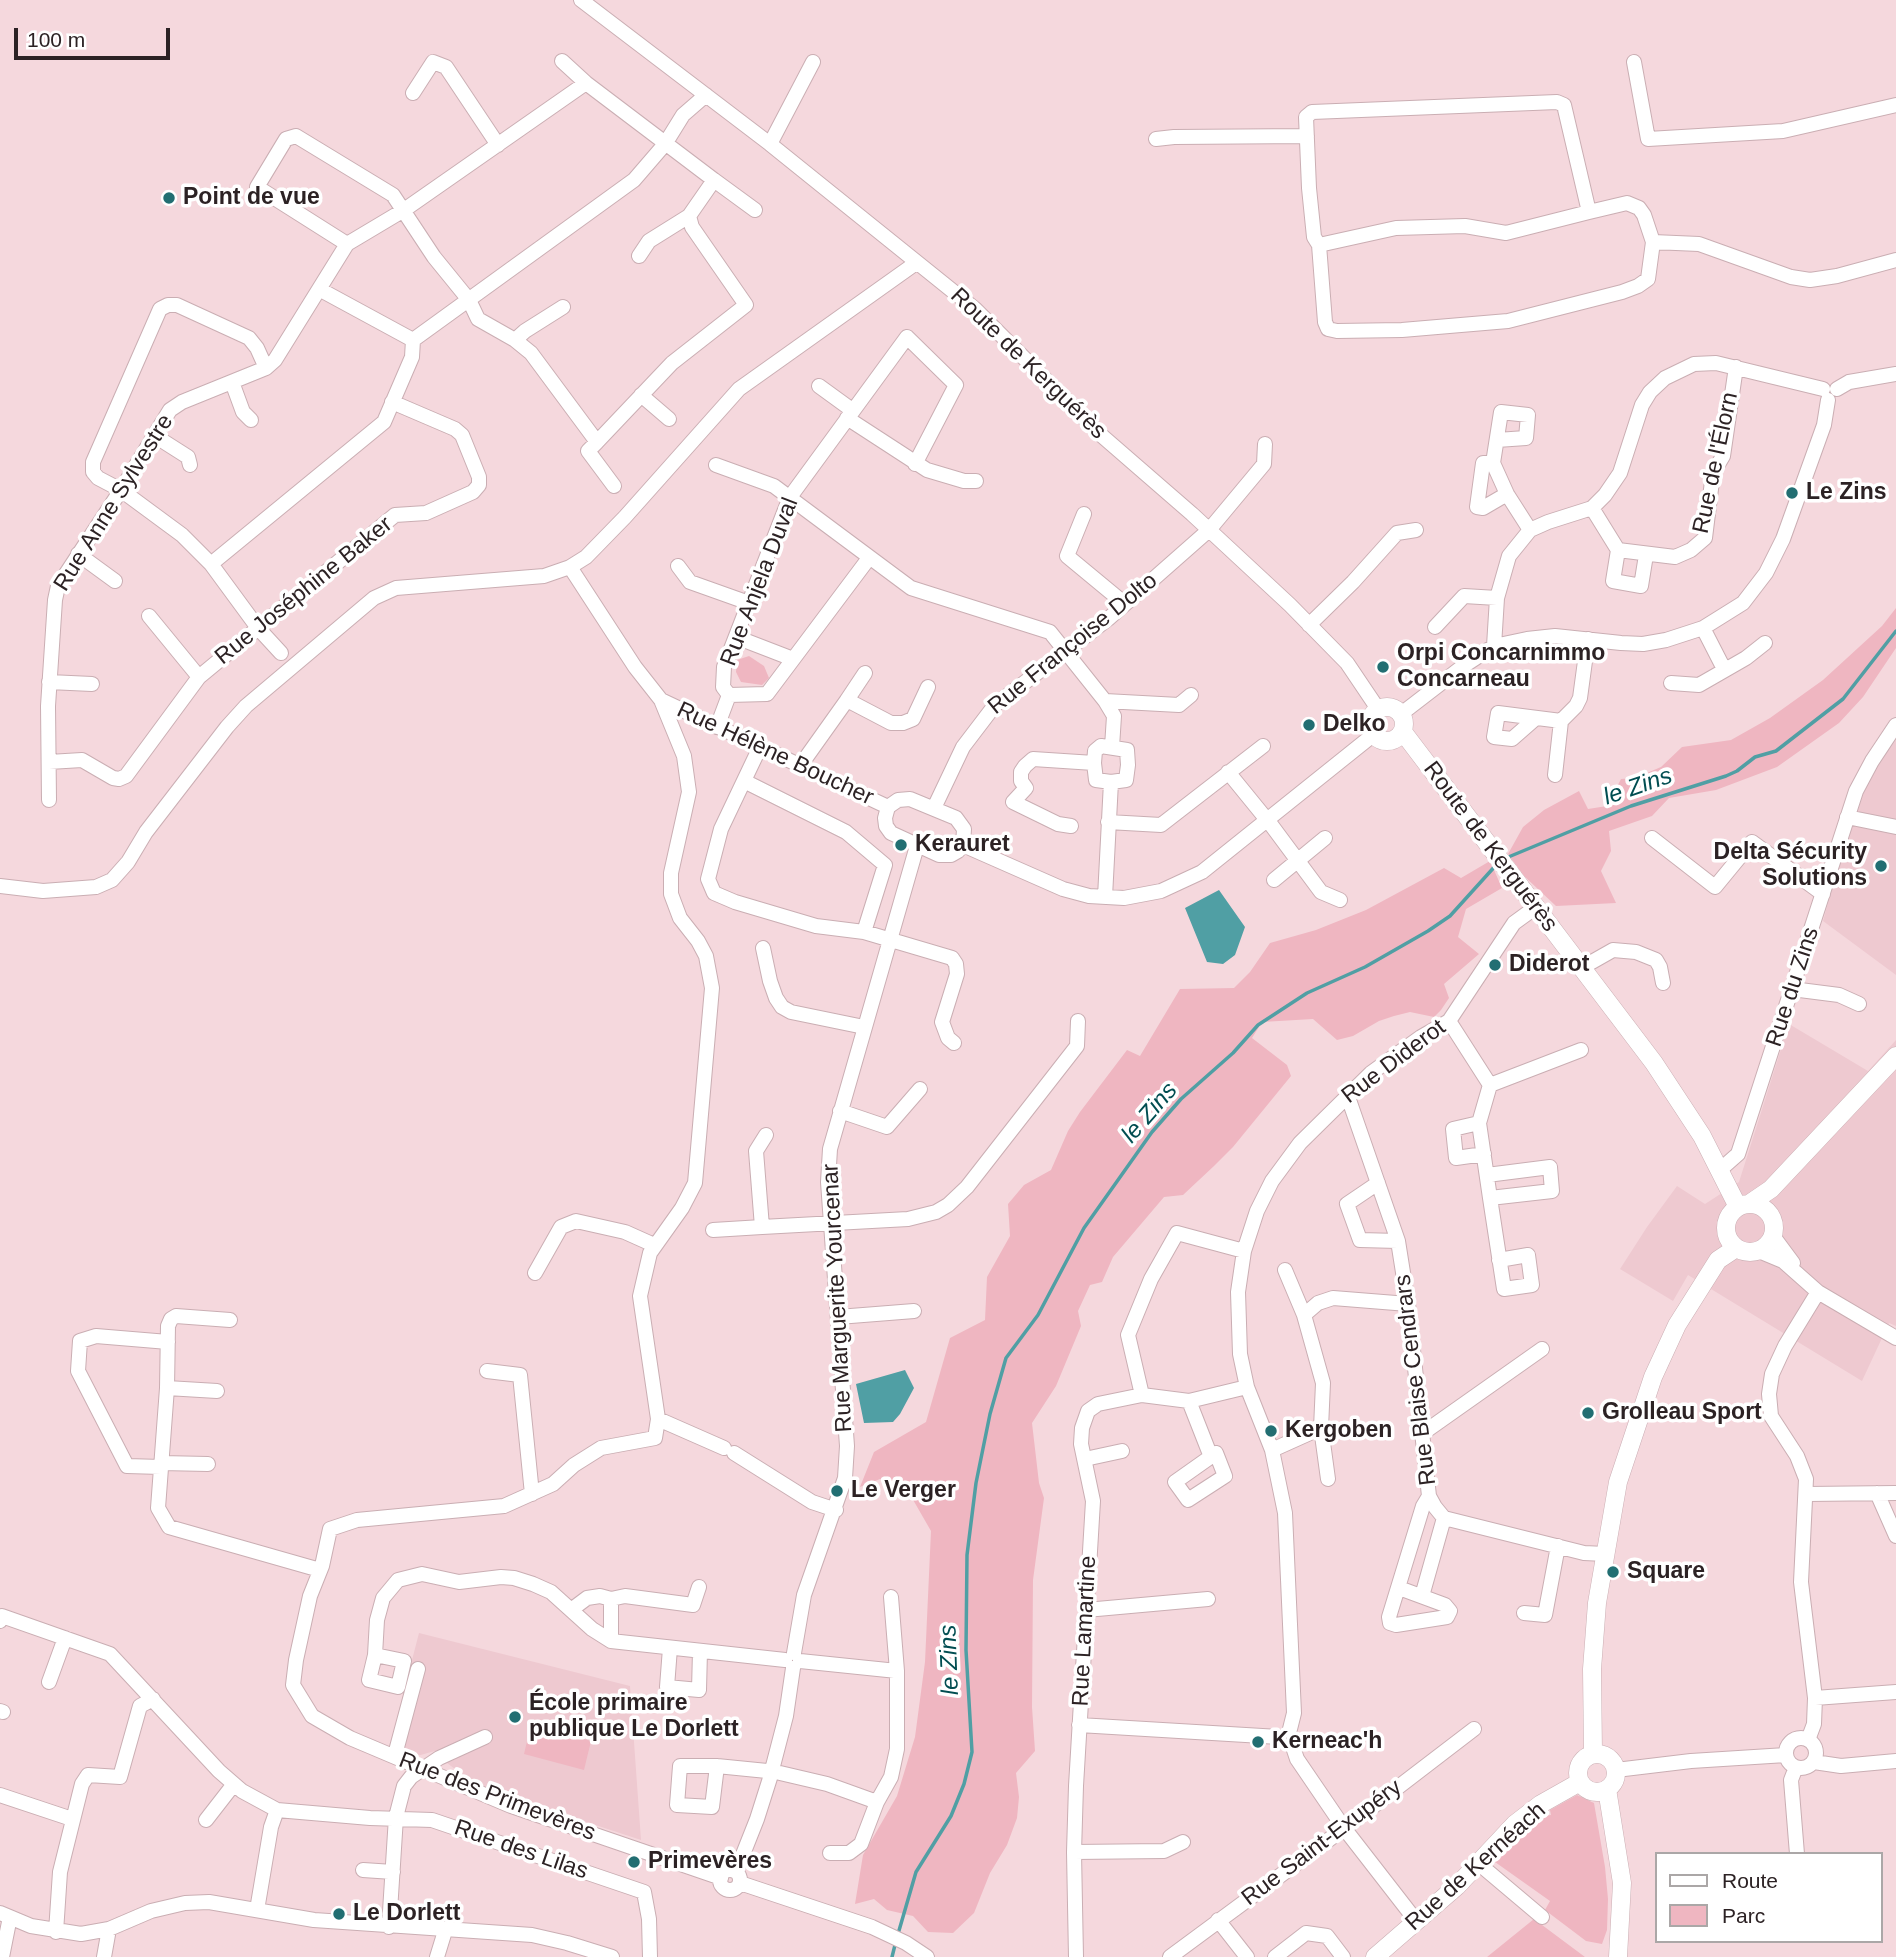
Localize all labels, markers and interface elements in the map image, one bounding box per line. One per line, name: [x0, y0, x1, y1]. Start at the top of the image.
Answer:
scale bar: [18, 14, 173, 58]
text: 100 m: [27, 28, 85, 51]
place label: Point de vue: [183, 184, 320, 212]
marker: Point de vue: [161, 190, 177, 206]
street label: Route de Kerguérès: [944, 283, 1112, 445]
street label: Rue de l'Élorn: [1688, 390, 1744, 536]
street label: Rue Anne Sylvestre: [48, 409, 180, 597]
place label: Le Zins: [1806, 479, 1887, 507]
marker: Le Zins: [1784, 485, 1800, 501]
street label: Rue Anjela Duval: [715, 494, 805, 670]
street label: Rue Joséphine Baker: [210, 511, 398, 671]
street label: Rue Françoise Dolto: [983, 567, 1163, 721]
place label: Orpi Concarnimmo Concarneau: [1397, 640, 1605, 694]
marker: Orpi Concarnimmo Concarneau: [1375, 659, 1391, 675]
street label: Rue Hélène Boucher: [672, 696, 878, 812]
place label: Delko: [1323, 711, 1386, 739]
marker: Delko: [1301, 717, 1317, 733]
street label: Route de Kerguérès: [1417, 756, 1563, 938]
water label: le Zins: [1600, 762, 1676, 812]
place label: Kerauret: [915, 831, 1010, 859]
marker: Kerauret: [893, 837, 909, 853]
place label: Delta Sécurity Solutions: [1714, 839, 1867, 893]
marker: Delta Sécurity Solutions: [1873, 858, 1889, 874]
street label: Rue du Zins: [1761, 924, 1825, 1050]
place label: Diderot: [1509, 951, 1590, 979]
marker: Diderot: [1487, 957, 1503, 973]
street label: Rue Diderot: [1337, 1014, 1451, 1110]
water label: le Zins: [1116, 1077, 1184, 1149]
street label: Rue Marguerite Yourcenar: [817, 1163, 859, 1433]
street label: Rue Blaise Cendrars: [1389, 1273, 1443, 1487]
place label: Grolleau Sport: [1602, 1399, 1762, 1427]
marker: Grolleau Sport: [1580, 1405, 1596, 1421]
place label: Kergoben: [1285, 1417, 1392, 1445]
marker: Kergoben: [1263, 1423, 1279, 1439]
place label: Le Verger: [851, 1477, 956, 1505]
marker: Le Verger: [829, 1483, 845, 1499]
street label: Rue Lamartine: [1067, 1555, 1103, 1707]
place label: Square: [1627, 1558, 1705, 1586]
marker: Square: [1605, 1564, 1621, 1580]
water label: le Zins: [934, 1624, 966, 1696]
place label: École primaire publique Le Dorlett: [529, 1690, 739, 1744]
marker: École primaire publique Le Dorlett: [507, 1709, 523, 1725]
place label: Kerneac'h: [1272, 1728, 1382, 1756]
marker: Kerneac'h: [1250, 1734, 1266, 1750]
street label: Rue des Primevères: [395, 1747, 599, 1847]
street label: Rue Saint-Exupéry: [1237, 1774, 1407, 1912]
street label: Rue de Kernéach: [1400, 1797, 1552, 1937]
street label: Rue des Lilas: [451, 1814, 591, 1886]
place label: Primevères: [648, 1848, 772, 1876]
legend: [1654, 1852, 1882, 1943]
marker: Primevères: [626, 1854, 642, 1870]
text: Route: [1722, 1869, 1778, 1892]
place label: Le Dorlett: [353, 1900, 460, 1928]
text: Parc: [1722, 1904, 1765, 1927]
marker: Le Dorlett: [331, 1906, 347, 1922]

